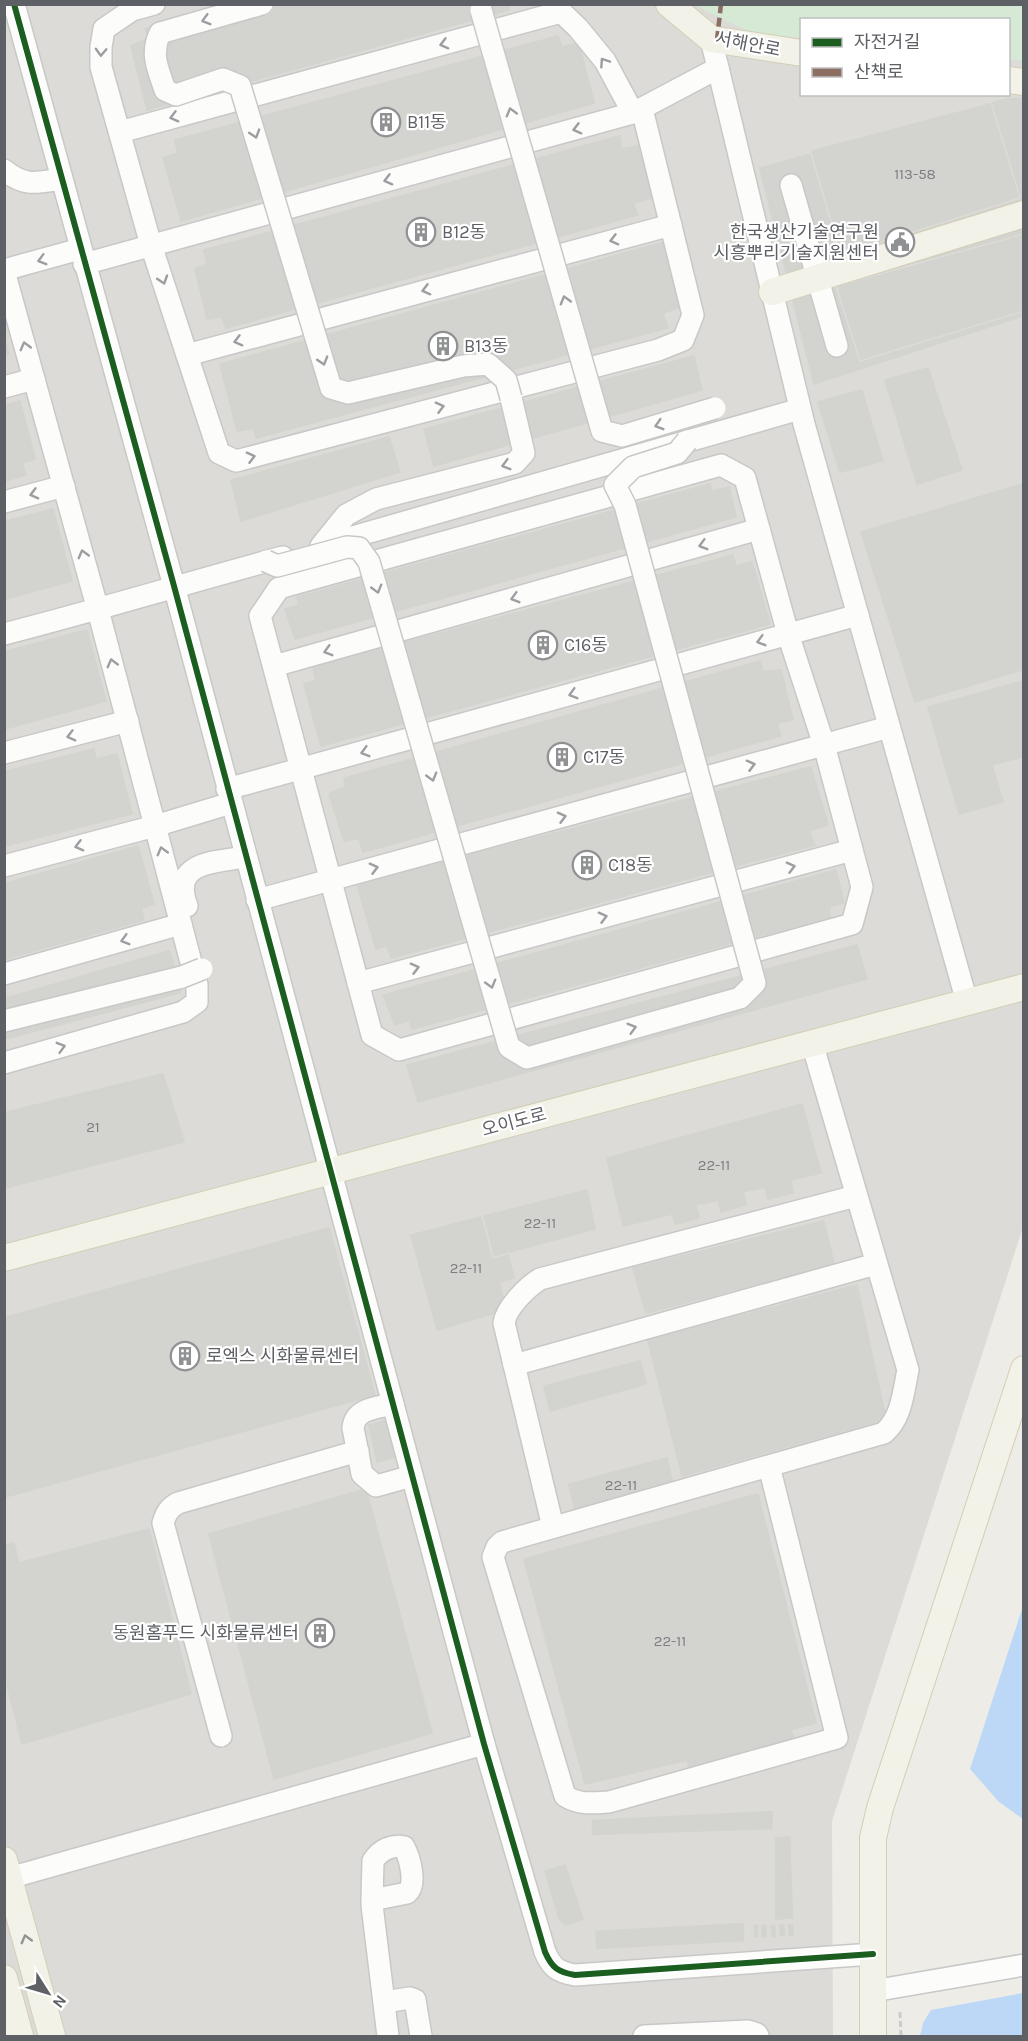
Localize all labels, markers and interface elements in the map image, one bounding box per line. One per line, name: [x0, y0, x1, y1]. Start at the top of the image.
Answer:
one-way arrow: [201, 13, 211, 26]
legend: [800, 18, 1010, 96]
street label: 서해안로: [713, 27, 783, 61]
text: 자전거길: [854, 31, 920, 53]
one-way arrow: [439, 37, 450, 49]
one-way arrow: [95, 47, 108, 56]
one-way arrow: [601, 58, 612, 69]
text: 산책로: [854, 61, 904, 83]
building icon: B11동: [370, 106, 402, 138]
one-way arrow: [506, 107, 518, 118]
one-way arrow: [170, 110, 180, 122]
place label: B11동: [407, 111, 447, 133]
one-way arrow: [572, 121, 582, 134]
one-way arrow: [248, 128, 260, 139]
house number: 113-58: [894, 165, 936, 183]
one-way arrow: [384, 173, 394, 186]
building icon: B12동: [405, 216, 437, 248]
place label: B12동: [442, 221, 486, 243]
place label: 한국생산기술연구원 시흥뿌리기술지원센터: [713, 221, 879, 264]
public building icon: 한국생산기술연구원 시흥뿌리기술지원센터: [884, 226, 916, 258]
one-way arrow: [609, 232, 619, 245]
one-way arrow: [37, 252, 47, 265]
one-way arrow: [156, 274, 168, 285]
one-way arrow: [421, 283, 431, 296]
one-way arrow: [559, 295, 572, 305]
building icon: B13동: [427, 330, 459, 362]
one-way arrow: [233, 334, 243, 346]
place label: B13동: [464, 335, 508, 357]
one-way arrow: [20, 341, 32, 352]
one-way arrow: [316, 355, 328, 366]
one-way arrow: [435, 402, 445, 415]
one-way arrow: [654, 418, 664, 430]
one-way arrow: [245, 452, 256, 464]
one-way arrow: [501, 458, 512, 470]
one-way arrow: [29, 487, 40, 499]
one-way arrow: [698, 537, 708, 550]
one-way arrow: [78, 549, 90, 560]
one-way arrow: [370, 584, 383, 594]
one-way arrow: [511, 591, 521, 603]
building icon: C16동: [527, 629, 559, 661]
place label: C16동: [564, 634, 608, 656]
one-way arrow: [756, 634, 766, 647]
one-way arrow: [323, 644, 334, 656]
one-way arrow: [107, 658, 120, 668]
one-way arrow: [568, 687, 579, 699]
one-way arrow: [66, 728, 76, 741]
building icon: C17동: [546, 741, 578, 773]
one-way arrow: [360, 745, 371, 757]
place label: C17동: [583, 746, 625, 768]
one-way arrow: [745, 760, 755, 772]
one-way arrow: [424, 772, 437, 782]
one-way arrow: [557, 811, 567, 824]
one-way arrow: [74, 839, 84, 852]
one-way arrow: [157, 846, 169, 857]
building icon: C18동: [571, 849, 603, 881]
place label: C18동: [608, 854, 653, 876]
one-way arrow: [786, 861, 796, 874]
one-way arrow: [369, 863, 379, 875]
one-way arrow: [598, 912, 608, 925]
one-way arrow: [120, 933, 131, 945]
one-way arrow: [409, 963, 419, 975]
one-way arrow: [484, 978, 496, 989]
one-way arrow: [626, 1023, 637, 1035]
one-way arrow: [55, 1042, 66, 1054]
street label: 오이도로: [479, 1103, 549, 1141]
house number: 21: [86, 1118, 100, 1136]
house number: 22-11: [698, 1156, 730, 1174]
house number: 22-11: [524, 1214, 556, 1232]
house number: 22-11: [450, 1259, 482, 1277]
building icon: 로엑스 시화물류센터: [169, 1340, 201, 1372]
place label: 로엑스 시화물류센터: [206, 1345, 359, 1367]
house number: 22-11: [605, 1476, 637, 1494]
building icon: 동원홈푸드 시화물류센터: [304, 1617, 336, 1649]
place label: 동원홈푸드 시화물류센터: [113, 1622, 299, 1644]
house number: 22-11: [654, 1632, 686, 1650]
one-way arrow: [21, 1935, 33, 1945]
north arrow: [18, 1963, 78, 2023]
text: N: [49, 1991, 71, 2012]

